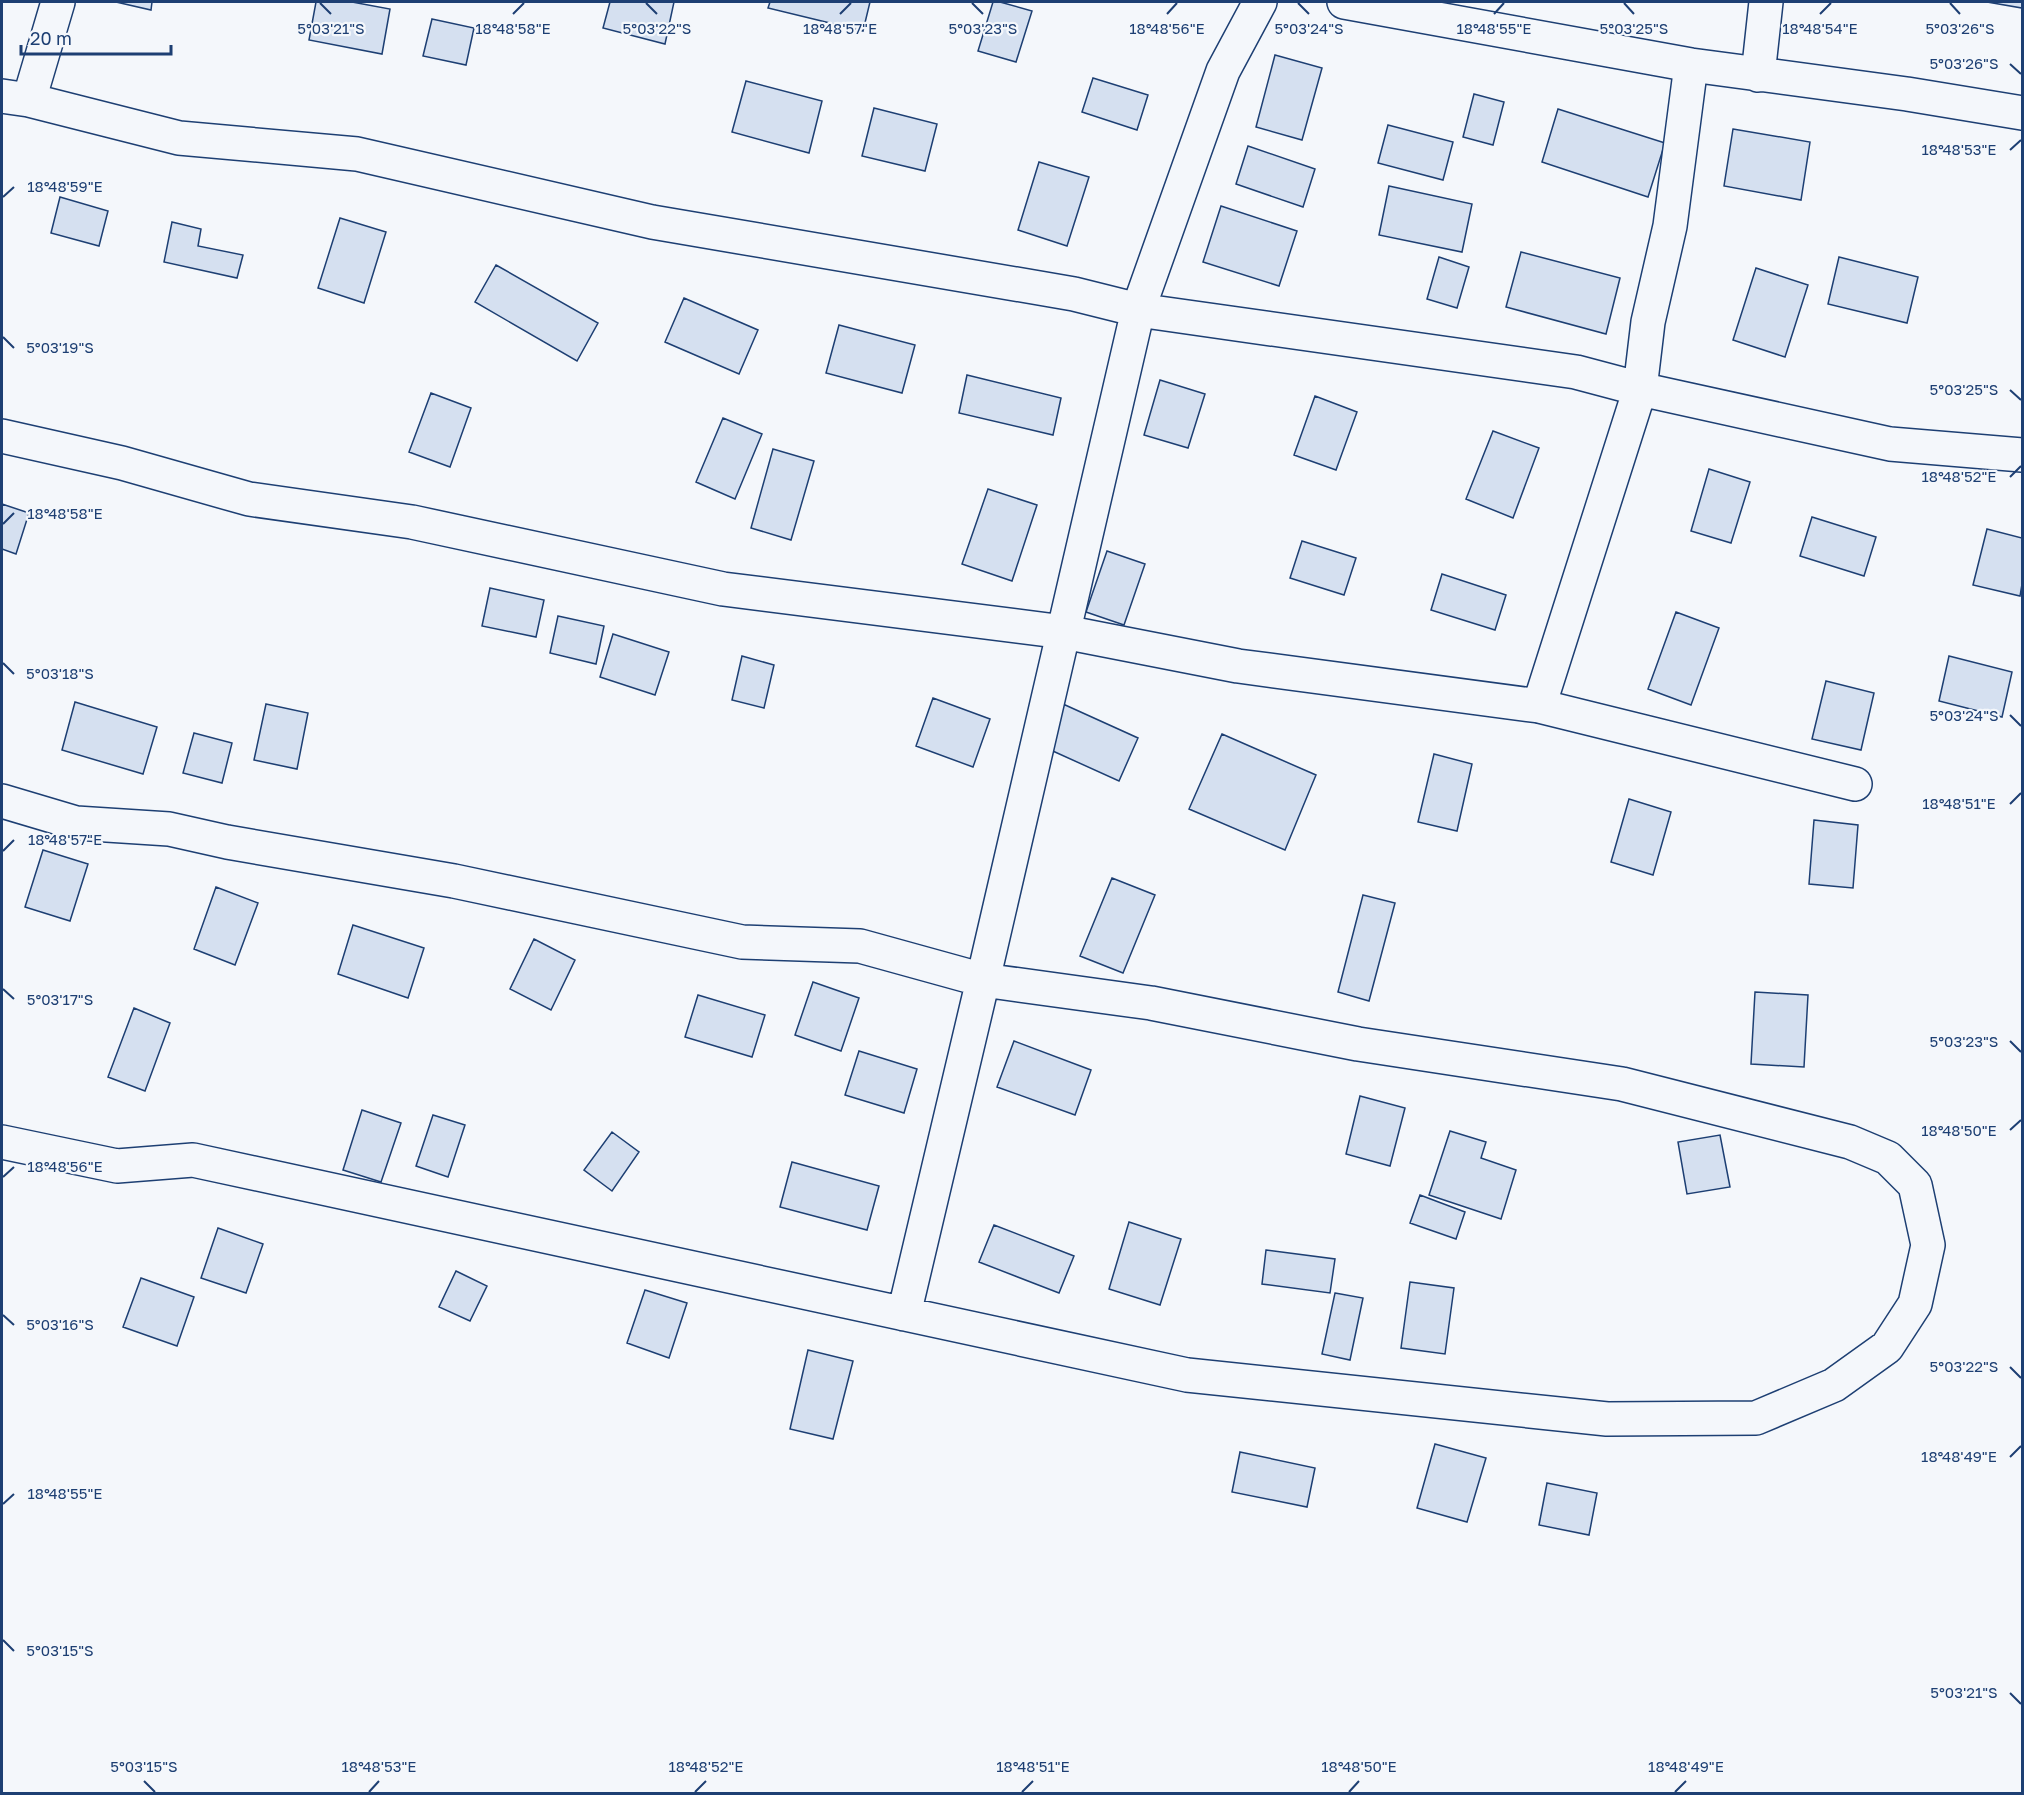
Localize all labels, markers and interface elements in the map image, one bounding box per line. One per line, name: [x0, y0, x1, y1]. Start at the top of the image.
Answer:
scale bar: [21, 18, 171, 56]
text: 5°03'21"S: [297, 19, 365, 37]
text: 18°48'58"E: [475, 19, 551, 37]
text: 5°03'22"S: [623, 19, 691, 37]
text: 18°48'57"E: [803, 19, 877, 37]
text: 5°03'23"S: [949, 19, 1017, 37]
text: 18°48'56"E: [1129, 19, 1205, 37]
text: 5°03'24"S: [1274, 19, 1344, 37]
text: 18°48'55"E: [1457, 19, 1531, 37]
text: 5°03'25"S: [1600, 19, 1668, 37]
text: 18°48'54"E: [1782, 19, 1858, 37]
text: 5°03'26"S: [1925, 19, 1995, 37]
text: 20 m: [30, 27, 72, 49]
text: 5°03'26"S: [1929, 54, 1999, 72]
text: 18°48'53"E: [1921, 140, 1997, 158]
text: 18°48'59"E: [27, 177, 103, 195]
text: 5°03'19"S: [26, 338, 94, 356]
text: 5°03'25"S: [1930, 380, 1998, 398]
text: 18°48'52"E: [1922, 467, 1996, 485]
text: 18°48'58"E: [27, 504, 103, 522]
text: 5°03'18"S: [26, 664, 94, 682]
text: 5°03'24"S: [1929, 706, 1999, 724]
text: 18°48'51"E: [1922, 794, 1996, 812]
text: 18°48'57"E: [28, 830, 102, 848]
text: 5°03'17"S: [27, 990, 93, 1008]
text: 5°03'23"S: [1930, 1032, 1998, 1050]
text: 18°48'50"E: [1921, 1121, 1997, 1139]
text: 18°48'56"E: [27, 1157, 103, 1175]
text: 5°03'16"S: [26, 1315, 94, 1333]
text: 5°03'22"S: [1930, 1357, 1998, 1375]
text: 18°48'49"E: [1921, 1447, 1997, 1465]
text: 18°48'55"E: [28, 1484, 102, 1502]
text: 5°03'15"S: [26, 1641, 94, 1659]
text: 5°03'21"S: [1930, 1683, 1998, 1701]
text: 5°03'15"S: [110, 1757, 178, 1775]
text: 18°48'53"E: [341, 1757, 417, 1775]
text: 18°48'52"E: [669, 1757, 743, 1775]
text: 18°48'51"E: [996, 1757, 1070, 1775]
text: 18°48'50"E: [1321, 1757, 1397, 1775]
text: 18°48'49"E: [1648, 1757, 1724, 1775]

